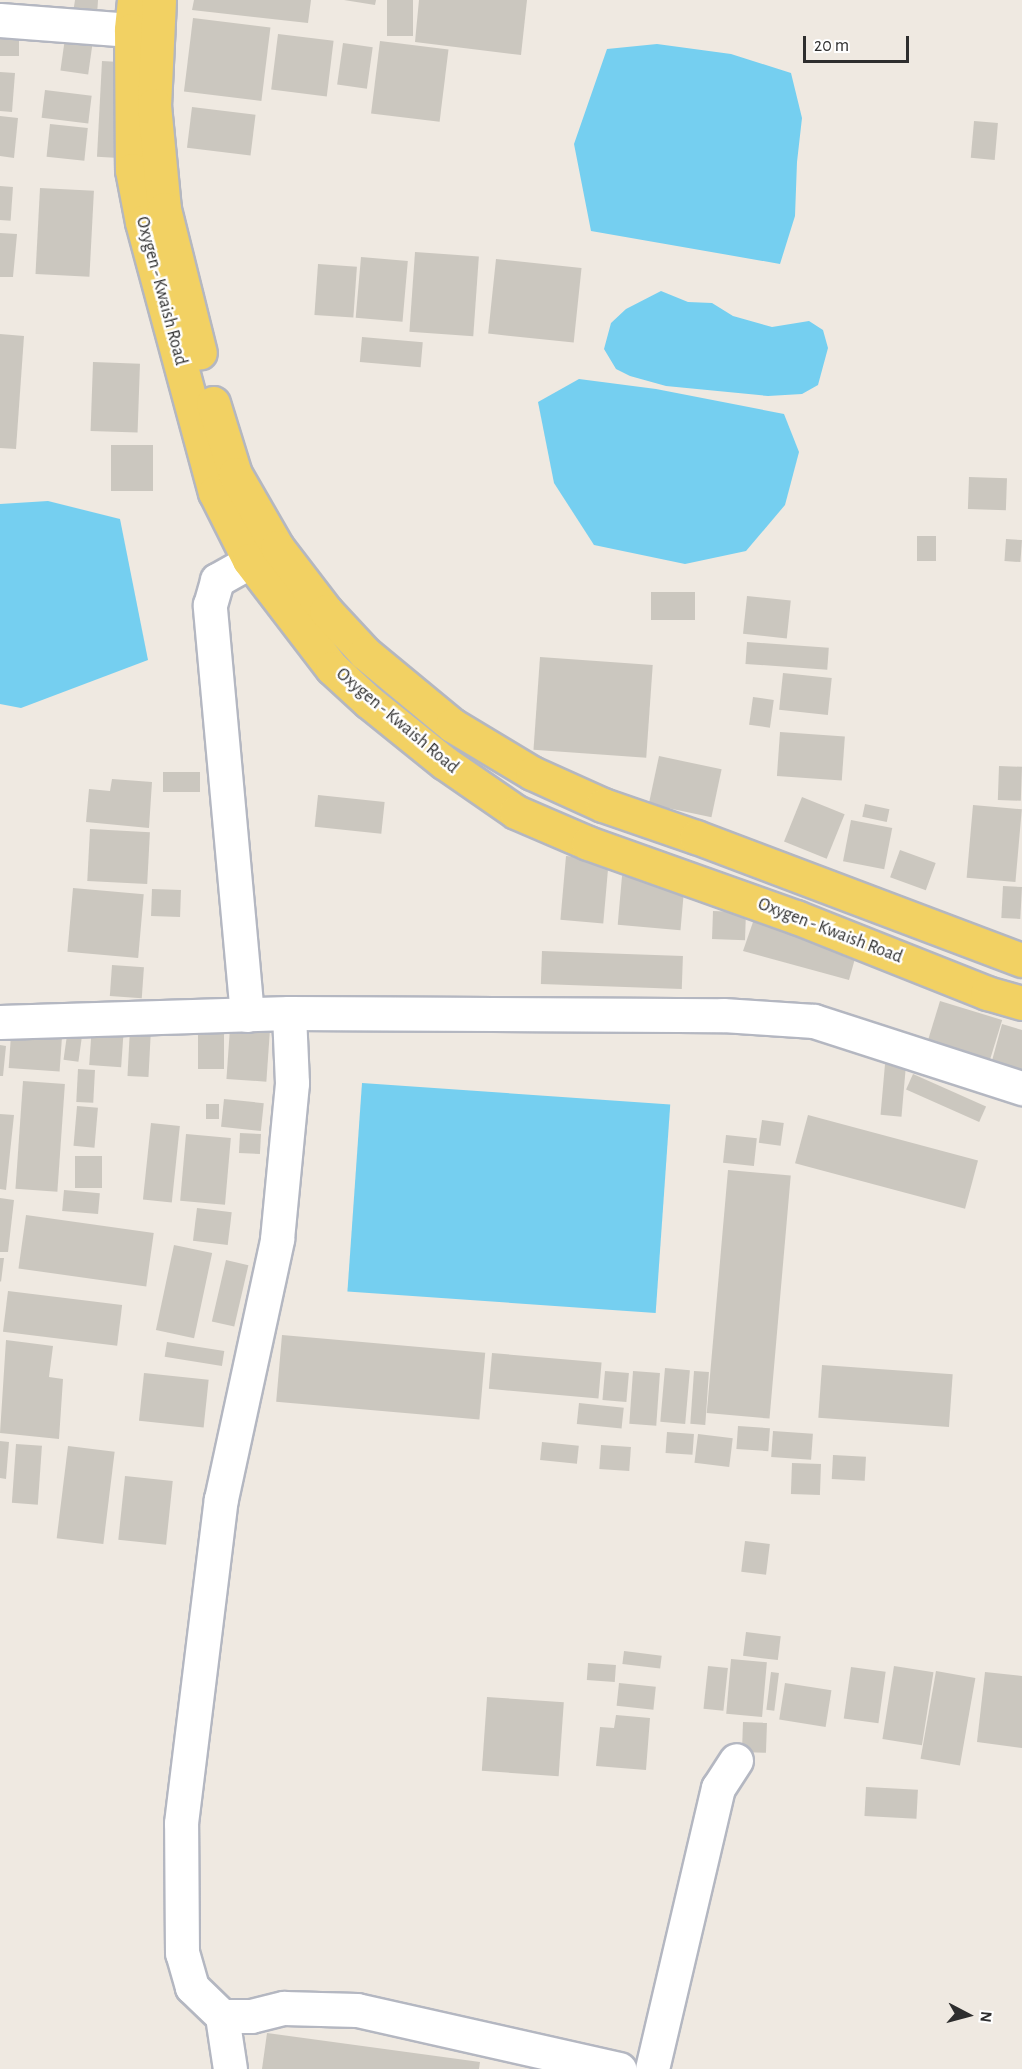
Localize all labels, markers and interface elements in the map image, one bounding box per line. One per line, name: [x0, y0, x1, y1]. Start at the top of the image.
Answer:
scale bar: [806, 24, 912, 62]
text: 20 m: [814, 37, 849, 55]
street label: Oxygen - Kwaish Road: [131, 214, 191, 368]
street label: Oxygen - Kwaish Road: [331, 664, 463, 778]
street label: Oxygen - Kwaish Road: [755, 893, 905, 969]
north arrow: [938, 1985, 998, 2045]
text: N: [977, 2011, 994, 2023]

